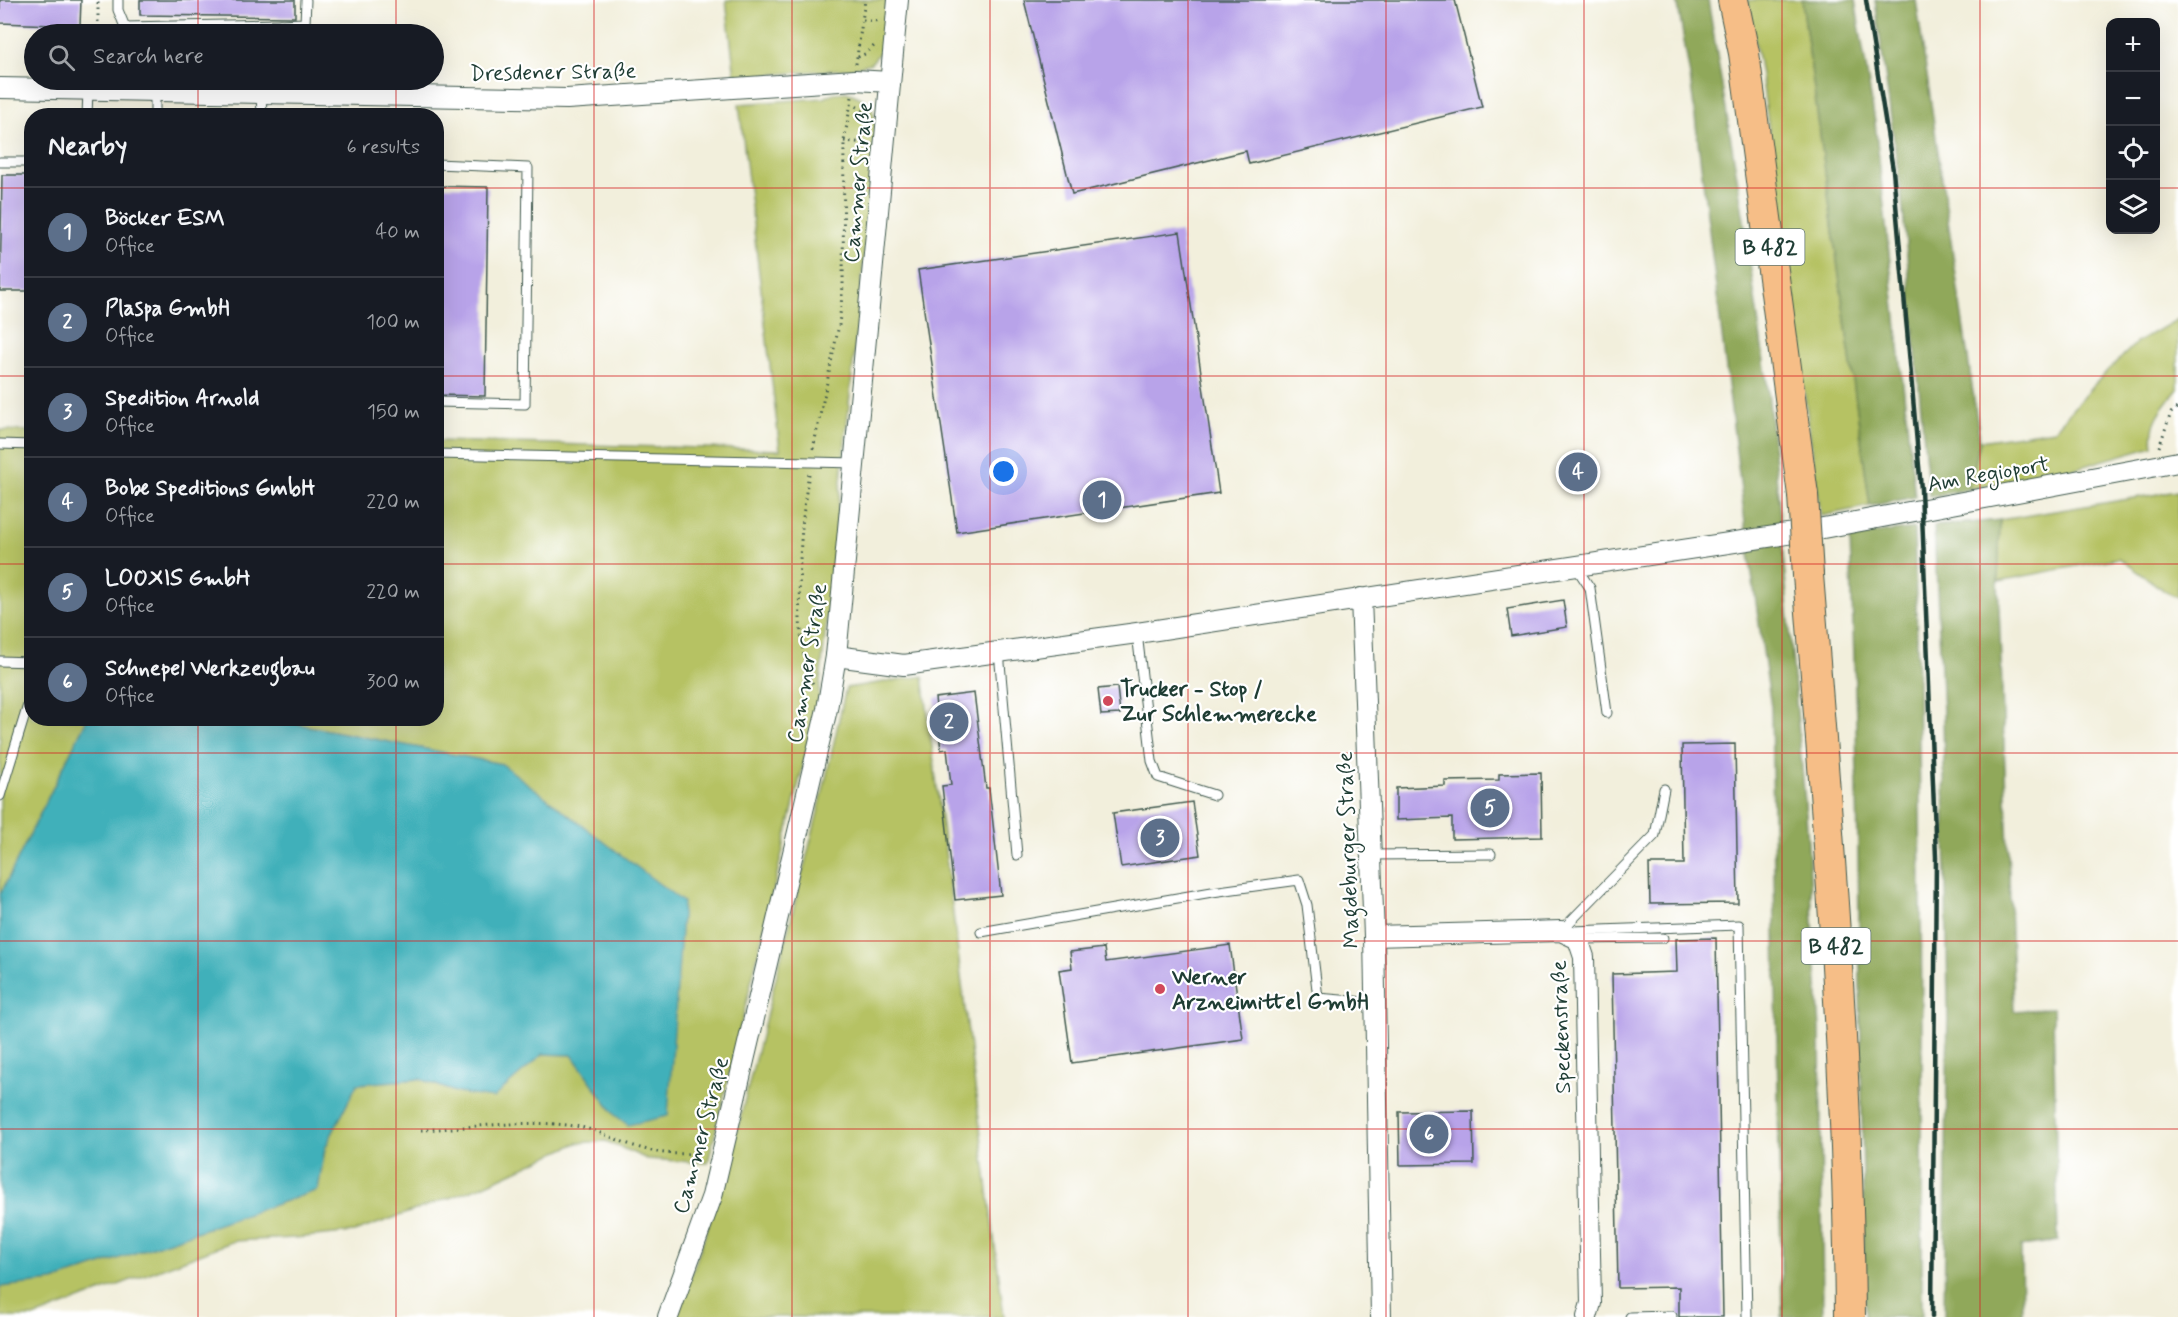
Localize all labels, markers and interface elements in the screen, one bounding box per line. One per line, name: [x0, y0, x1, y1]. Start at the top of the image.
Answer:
map controls: [2106, 18, 2160, 234]
button: +: [2106, 18, 2160, 72]
search box: [24, 24, 444, 90]
icon: search: [45, 41, 78, 74]
text: Search here: [93, 43, 204, 71]
street label: Dresdener Straße: [470, 58, 637, 88]
button: −: [2106, 72, 2160, 126]
street label: Cammer Straße: [838, 100, 880, 264]
button: locate: [2106, 126, 2160, 180]
text: Nearby: [48, 130, 127, 164]
text: 6 results: [347, 134, 420, 161]
button: layers: [2106, 180, 2160, 234]
text: Böcker ESM: [105, 205, 225, 233]
text: 1: [63, 219, 72, 246]
text: 40 m: [376, 219, 420, 246]
road number: B 482: [1736, 229, 1804, 265]
text: Office: [105, 233, 155, 260]
text: Plaspa GmbH: [105, 295, 230, 323]
text: 2: [63, 309, 72, 336]
text: 100 m: [366, 309, 420, 336]
text: Office: [105, 323, 155, 350]
text: Spedition Arnold: [105, 385, 259, 413]
text: 3: [63, 399, 72, 426]
text: 150 m: [367, 399, 420, 426]
text: Office: [105, 413, 155, 440]
pin: 4: [1558, 450, 1598, 494]
street label: Am Regioport: [1925, 450, 2052, 502]
your location: [989, 457, 1018, 486]
text: Bobe Speditions GmbH: [105, 475, 315, 503]
pin: 1: [1082, 478, 1122, 522]
text: 4: [62, 489, 73, 516]
text: 220 m: [366, 489, 420, 516]
text: Office: [105, 503, 155, 530]
text: LOOXIS GmbH: [105, 565, 250, 593]
text: 5: [62, 579, 74, 606]
text: 220 m: [366, 579, 420, 606]
street label: Cammer Straße: [782, 581, 834, 745]
text: Office: [105, 593, 155, 620]
text: Schnepel Werkzeugbau: [105, 655, 315, 683]
text: 6: [62, 669, 73, 696]
text: 300 m: [366, 669, 420, 696]
place label: Trucker - Stop / Zur Schlemmerecke: [1120, 676, 1317, 729]
text: Office: [105, 683, 155, 710]
marker: Trucker - Stop / Zur Schlemmerecke: [1101, 694, 1115, 708]
pin: 2: [930, 700, 968, 744]
street label: Magdeburger Straße: [1332, 751, 1369, 949]
pin: 5: [1470, 786, 1510, 830]
pin: 3: [1140, 816, 1180, 860]
road number: B 482: [1802, 928, 1870, 964]
street label: Speckenstraße: [1546, 960, 1578, 1094]
place label: Werner Arzneimittel GmbH: [1171, 964, 1369, 1017]
marker: Werner Arzneimittel GmbH: [1153, 982, 1167, 996]
street label: Cammer Straße: [667, 1054, 736, 1217]
pin: 6: [1410, 1112, 1448, 1156]

